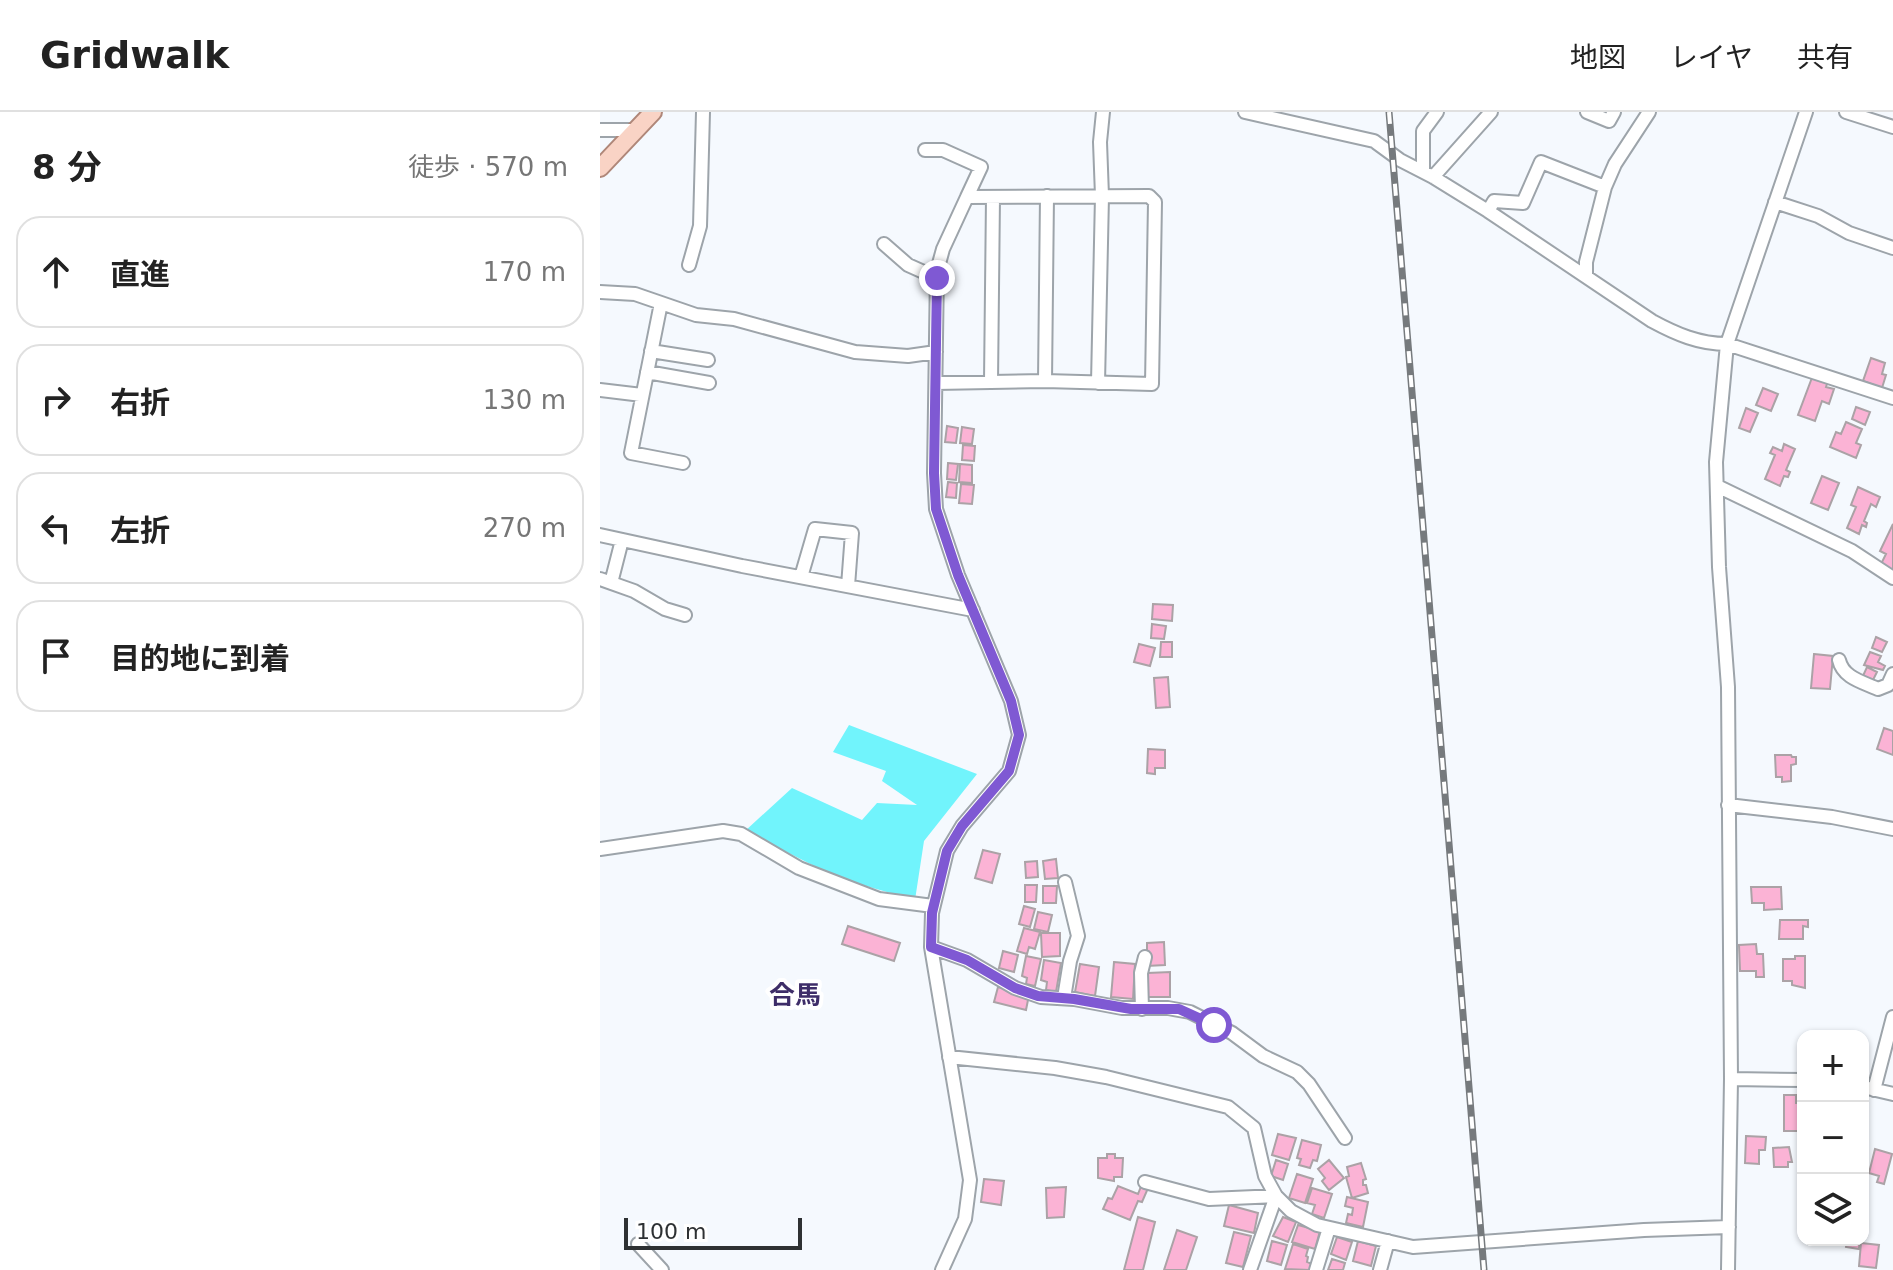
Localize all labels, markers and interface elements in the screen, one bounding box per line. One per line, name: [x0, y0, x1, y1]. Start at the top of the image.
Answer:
text: Gridwalk: [40, 33, 229, 77]
text: 地図: [1570, 41, 1626, 74]
text: レイヤ: [1670, 41, 1753, 74]
text: 共有: [1797, 41, 1853, 74]
text: 8 分: [32, 147, 102, 187]
text: 徒歩 · 570 m: [408, 152, 568, 182]
icon: ahead: [34, 250, 78, 294]
text: 直進: [110, 257, 170, 292]
text: 170 m: [483, 257, 566, 287]
route end: [919, 260, 955, 296]
icon: right: [34, 378, 78, 422]
text: 右折: [110, 385, 170, 420]
text: 130 m: [483, 385, 566, 415]
icon: left: [34, 506, 78, 550]
text: 左折: [110, 513, 170, 548]
text: 270 m: [483, 513, 566, 543]
icon: arrive: [34, 634, 78, 678]
text: 目的地に到着: [110, 641, 290, 676]
district label: 合馬: [769, 980, 821, 1010]
route start: [1196, 1007, 1232, 1043]
map controls: [1797, 1030, 1869, 1246]
button: +: [1797, 1030, 1869, 1102]
button: −: [1797, 1102, 1869, 1174]
button: layers: [1797, 1174, 1869, 1246]
scale bar: [624, 1214, 802, 1250]
text: 100 m: [636, 1219, 706, 1244]

